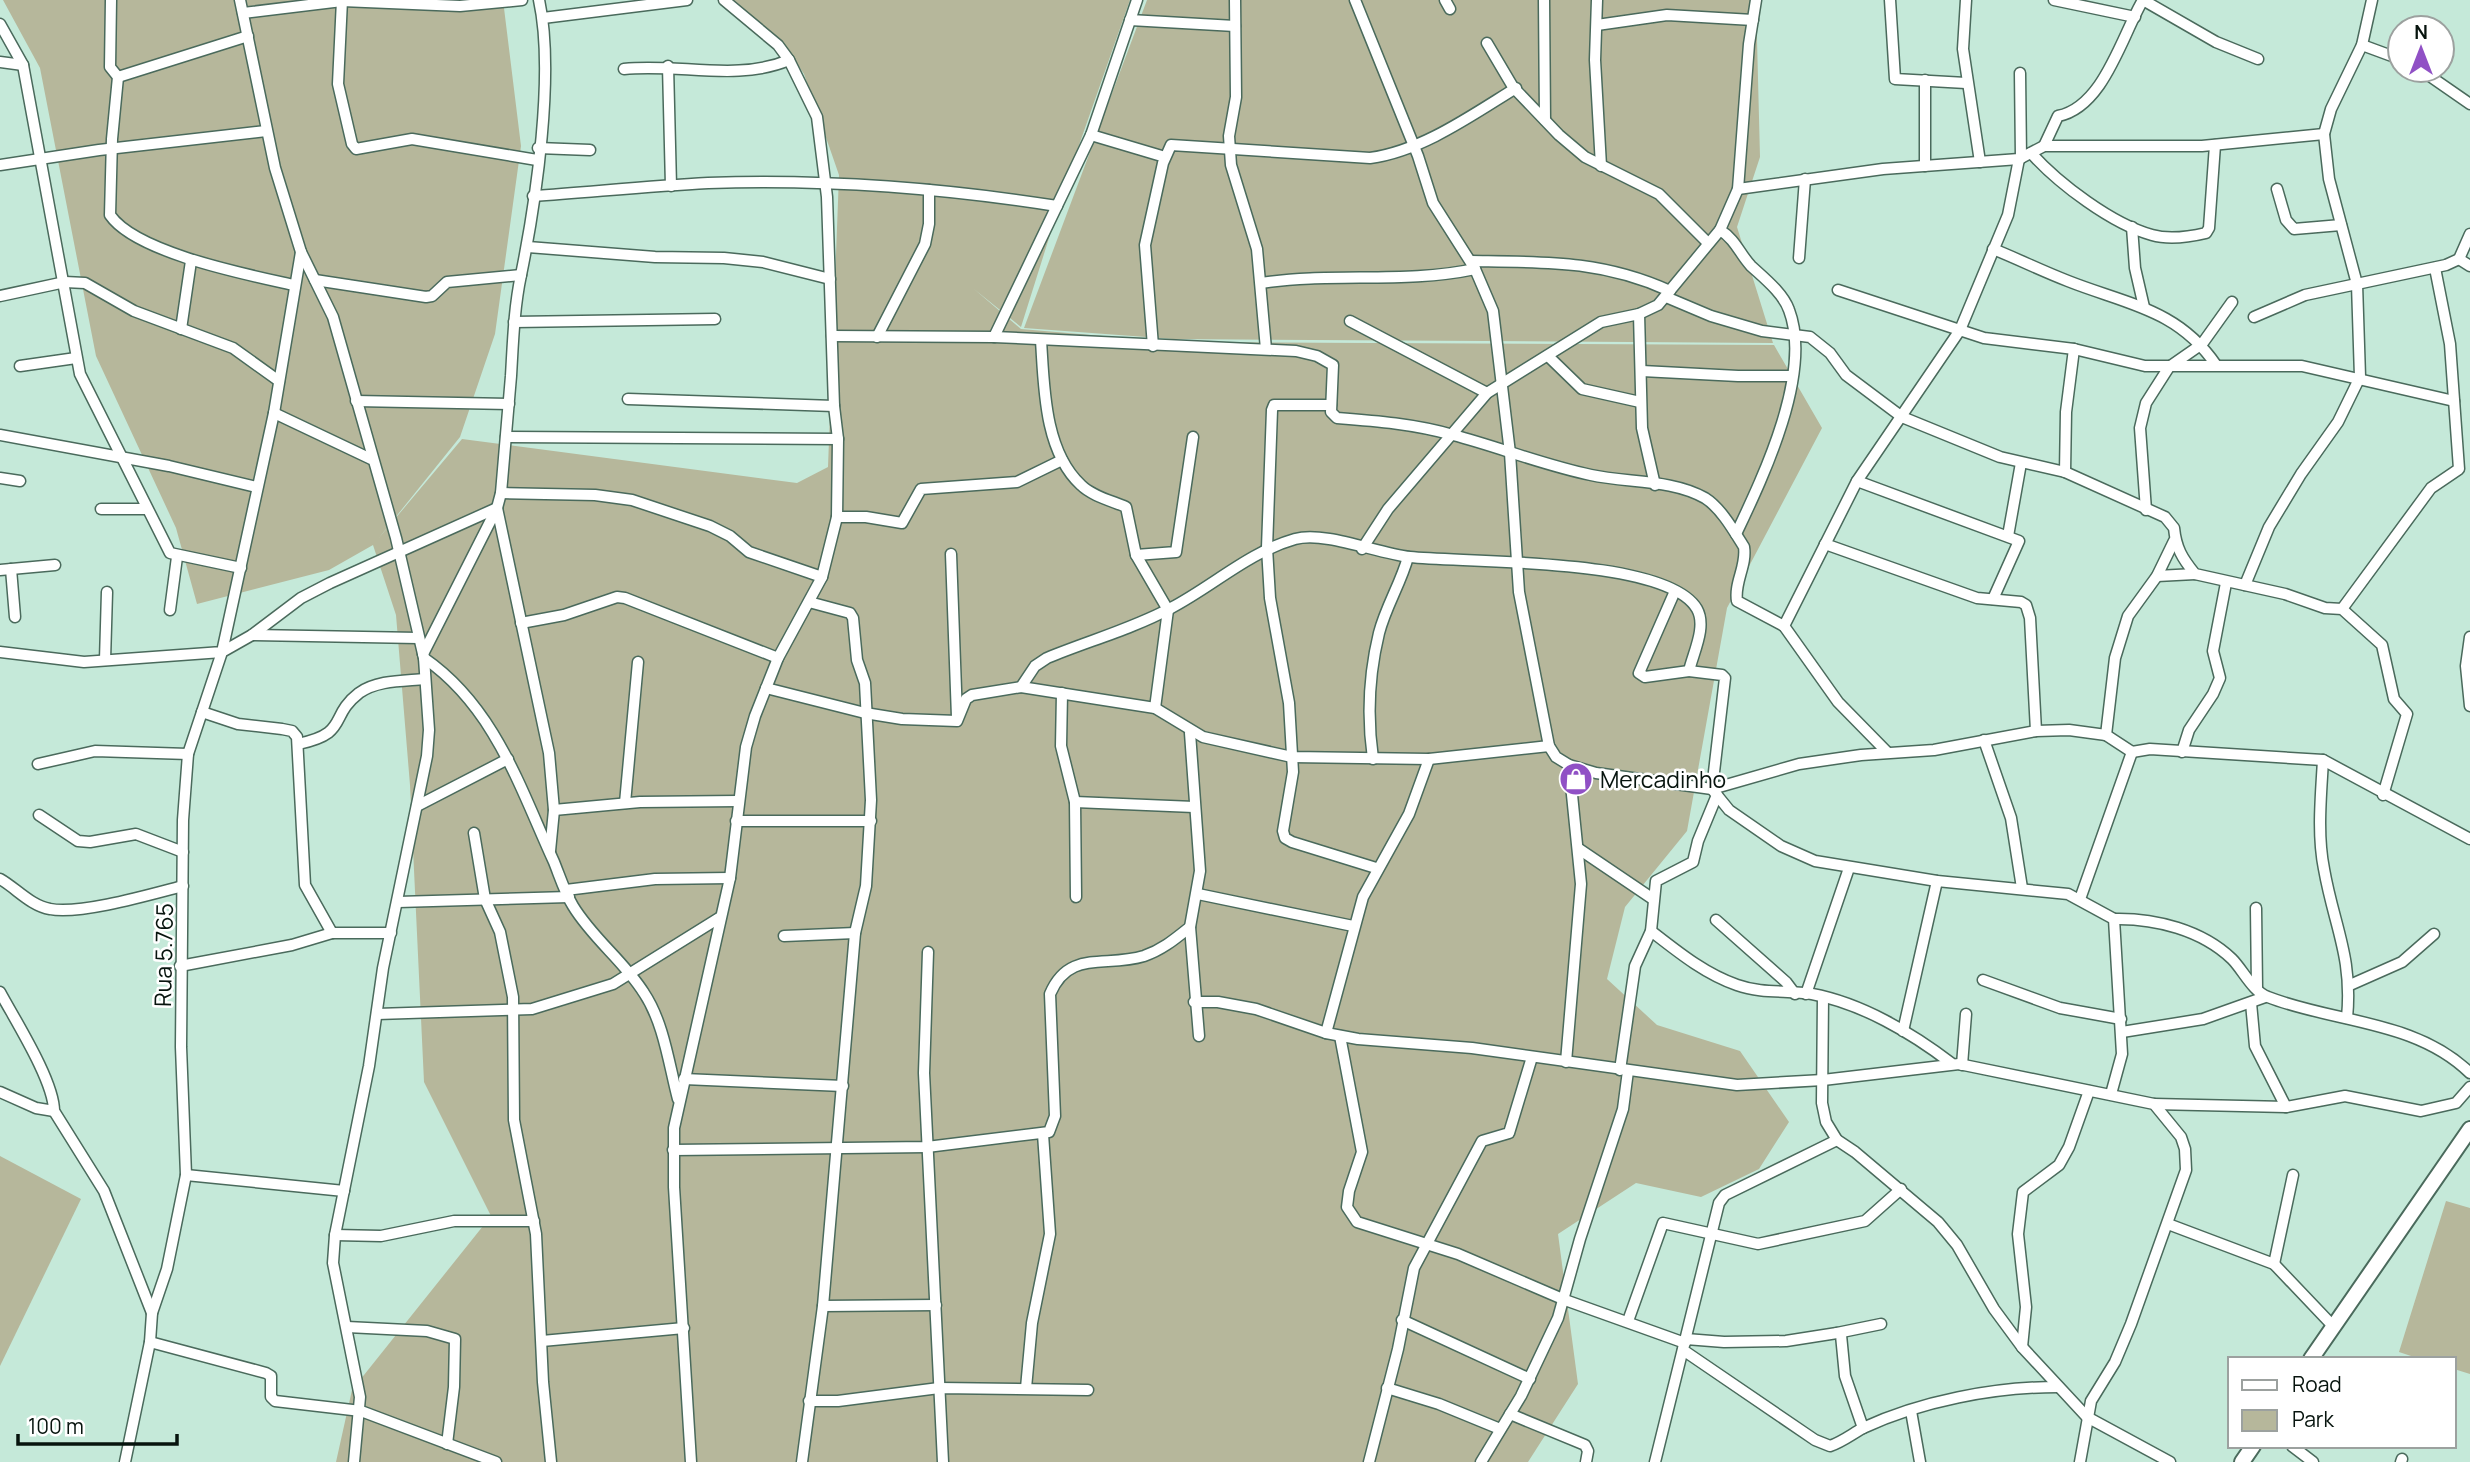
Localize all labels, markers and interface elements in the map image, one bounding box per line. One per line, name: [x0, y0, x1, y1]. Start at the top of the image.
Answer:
north arrow: [2386, 14, 2456, 84]
text: N: [2414, 19, 2428, 45]
shop icon: Mercadinho: [1557, 760, 1595, 798]
place label: Mercadinho: [1600, 763, 1726, 795]
street label: Rua 5.765: [146, 903, 180, 1007]
legend: [2228, 1357, 2456, 1448]
text: Road: [2292, 1370, 2342, 1398]
scale bar: [18, 1402, 177, 1446]
text: Park: [2292, 1405, 2334, 1433]
text: 100 m: [28, 1412, 84, 1440]

